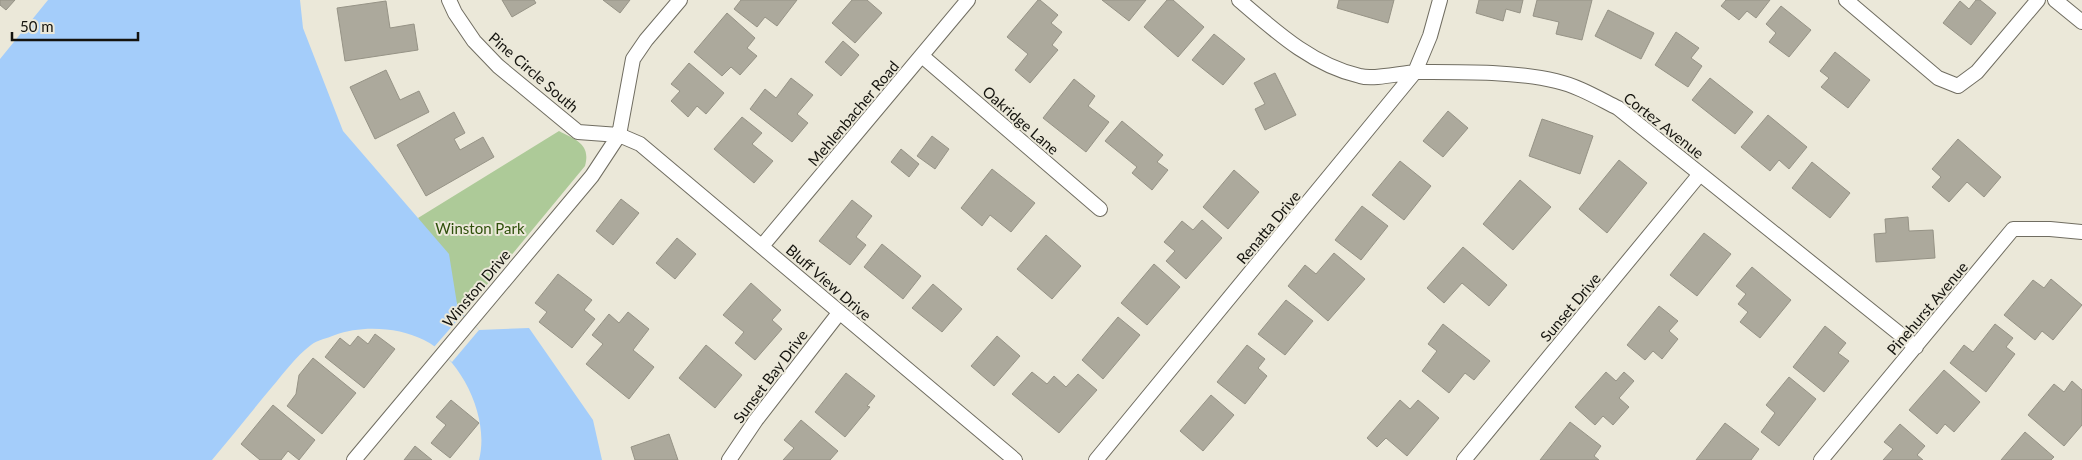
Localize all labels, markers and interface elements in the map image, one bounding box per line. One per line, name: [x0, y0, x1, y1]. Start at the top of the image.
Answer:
scale bar: [12, 10, 139, 42]
text: 50 m: [20, 17, 54, 35]
street label: Pine Circle South: [486, 28, 582, 116]
street label: Mehlenbacher Road: [804, 57, 902, 169]
street label: Oakridge Lane: [979, 82, 1063, 158]
street label: Cortez Avenue: [1620, 88, 1708, 162]
street label: Renatta Drive: [1232, 187, 1304, 267]
park label: Winston Park: [435, 219, 525, 237]
street label: Bluff View Drive: [783, 240, 875, 324]
street label: Winston Drive: [438, 245, 514, 330]
street label: Pinehurst Avenue: [1883, 258, 1971, 358]
street label: Sunset Drive: [1536, 269, 1604, 345]
street label: Sunset Bay Drive: [729, 326, 811, 426]

